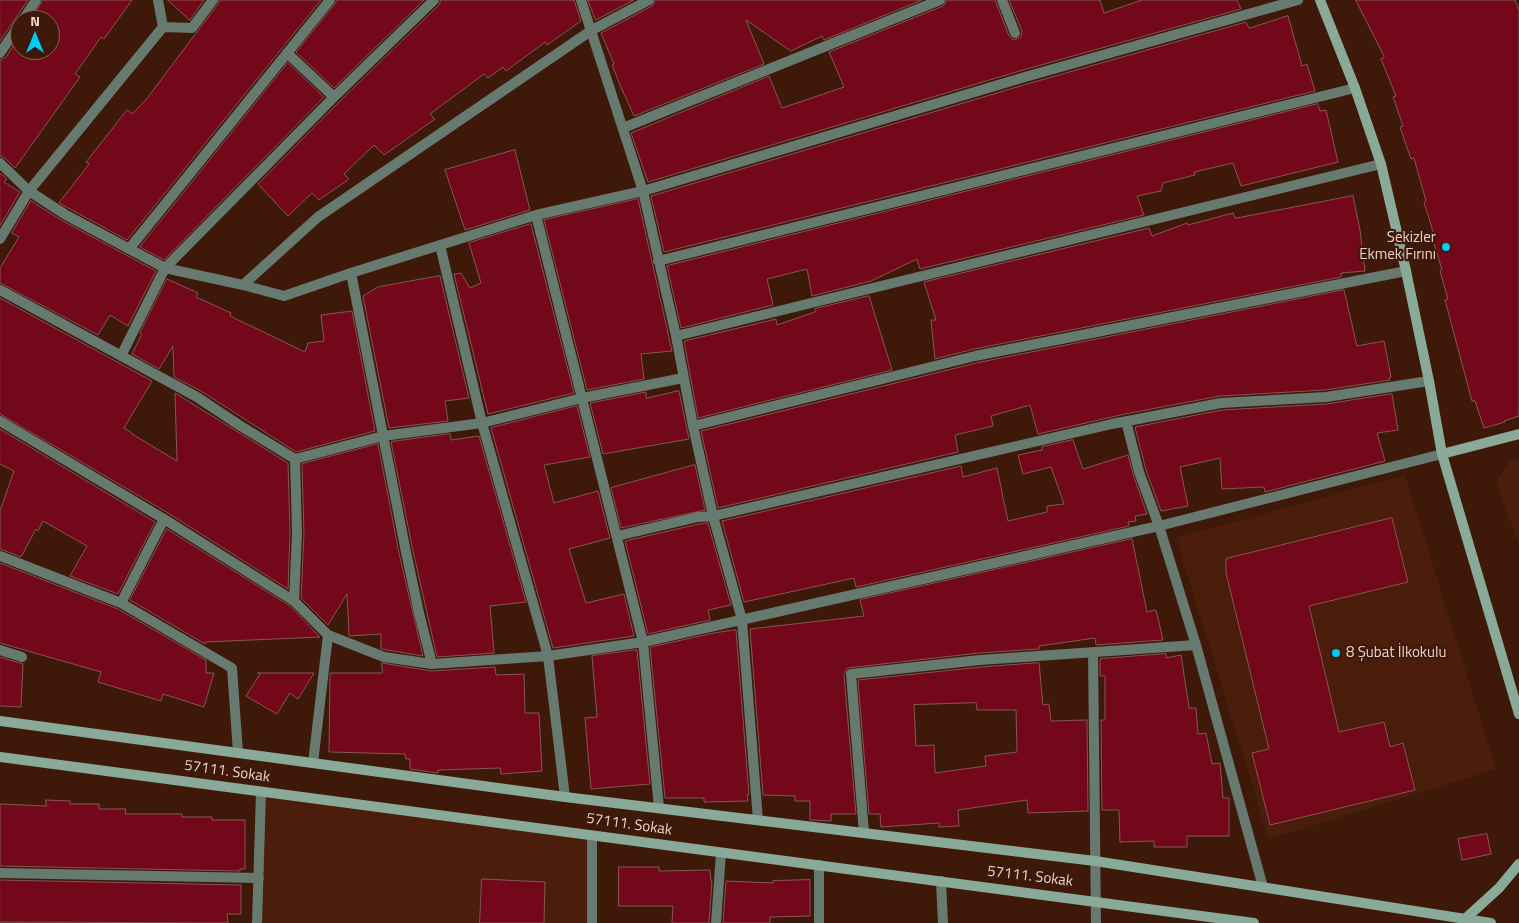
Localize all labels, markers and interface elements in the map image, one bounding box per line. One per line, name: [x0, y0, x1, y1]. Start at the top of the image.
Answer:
north arrow: [10, 10, 60, 60]
text: N: [30, 10, 40, 31]
place label: Sekizler Ekmek Fırını: [1359, 229, 1436, 264]
marker: Sekizler Ekmek Fırını: [1440, 241, 1452, 253]
place label: 8 Şubat İlkokulu: [1346, 644, 1446, 662]
marker: 8 Şubat İlkokulu: [1330, 647, 1342, 659]
street label: 57111. Sokak: [183, 757, 271, 787]
street label: 57111. Sokak: [585, 810, 673, 840]
street label: 57111. Sokak: [986, 863, 1074, 891]

